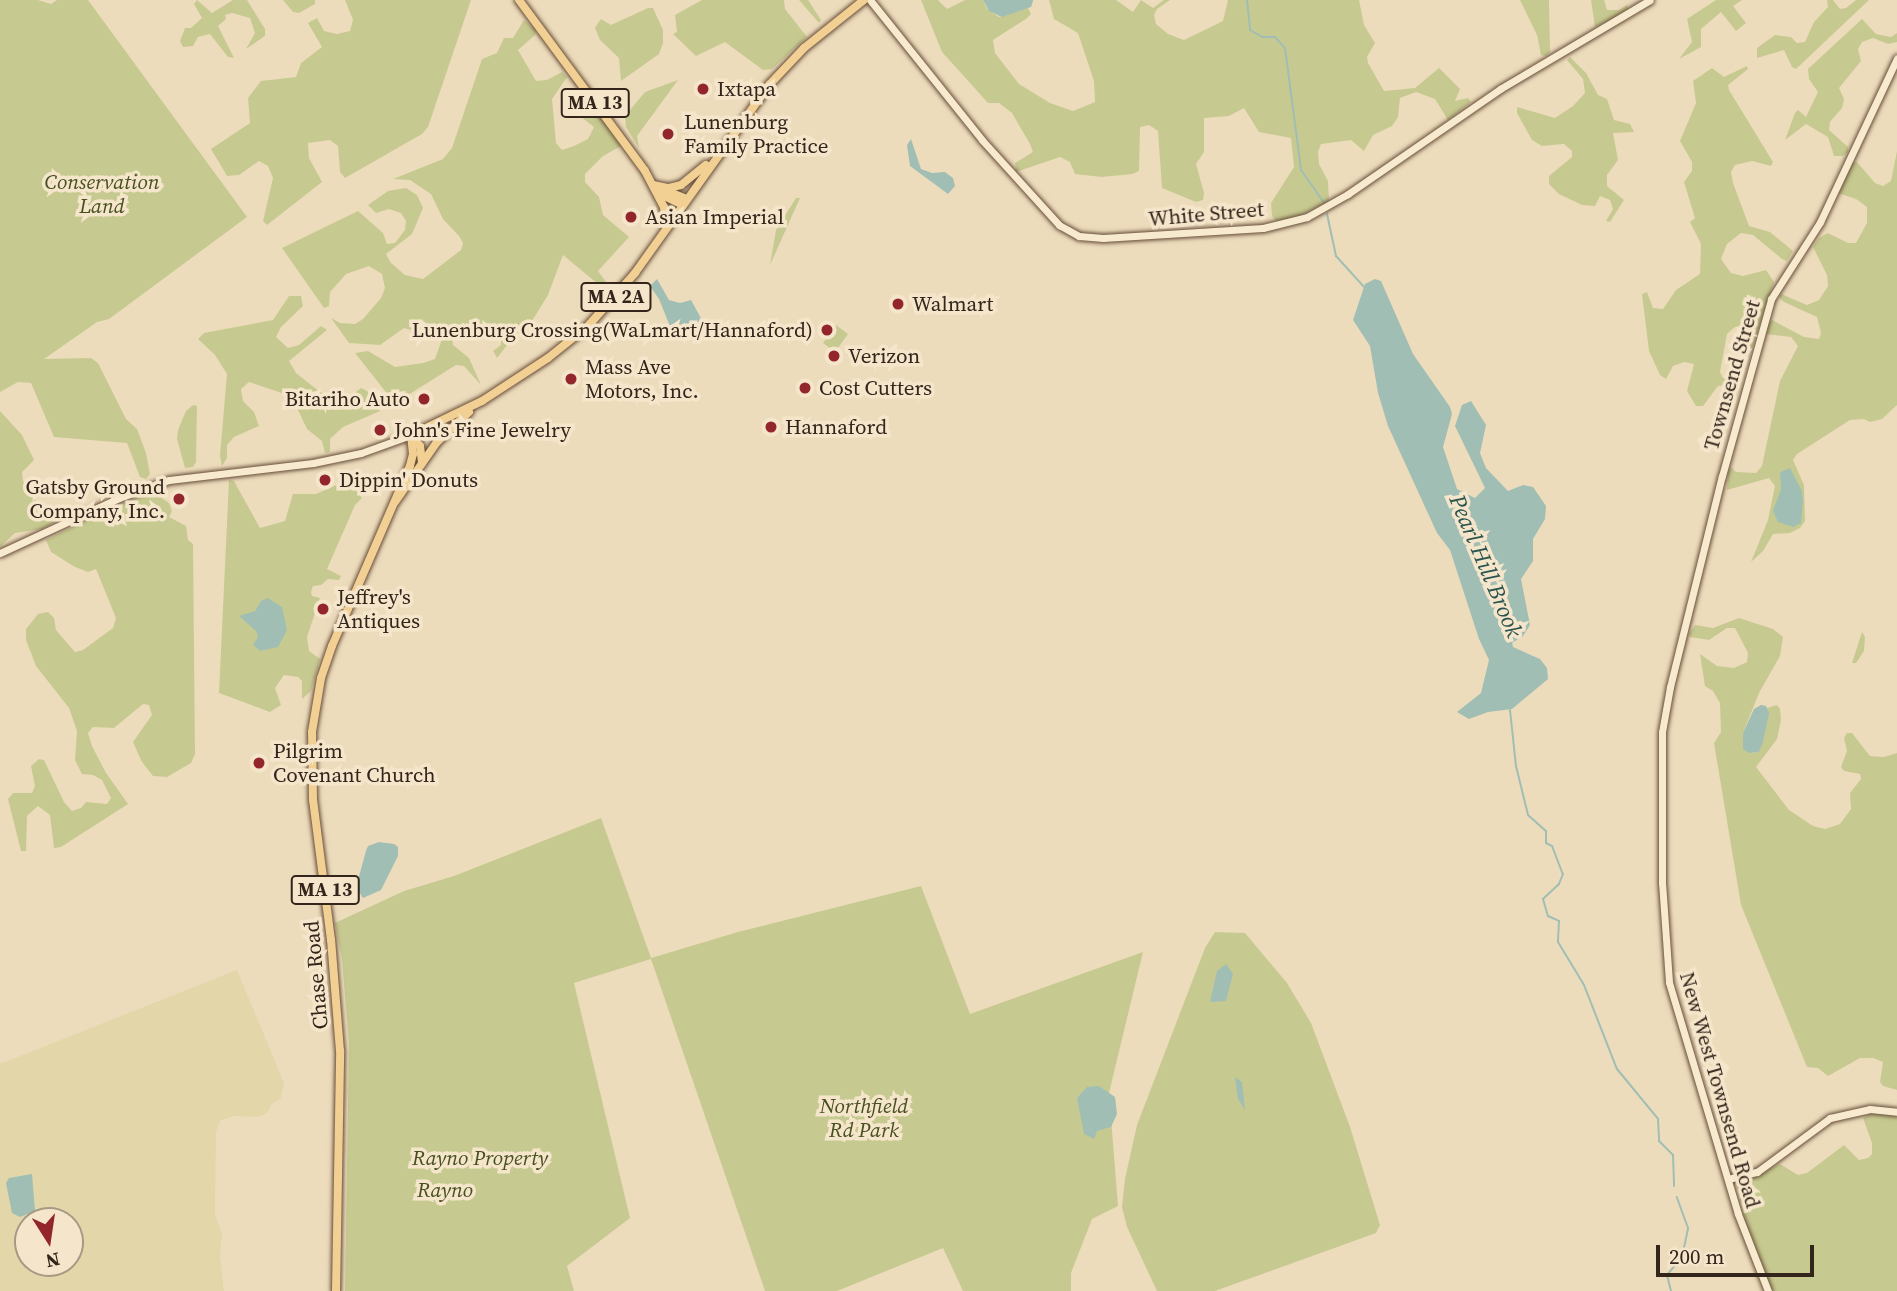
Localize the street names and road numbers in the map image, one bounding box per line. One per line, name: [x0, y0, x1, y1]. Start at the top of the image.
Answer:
road number: MA 13: [560, 88, 630, 118]
street label: White Street: [1147, 196, 1265, 232]
road number: MA 2A: [579, 282, 653, 312]
street label: Townsend Street: [1699, 297, 1765, 453]
road number: MA 13: [290, 874, 360, 906]
street label: Chase Road: [299, 920, 333, 1030]
street label: New West Townsend Road: [1674, 969, 1766, 1211]

